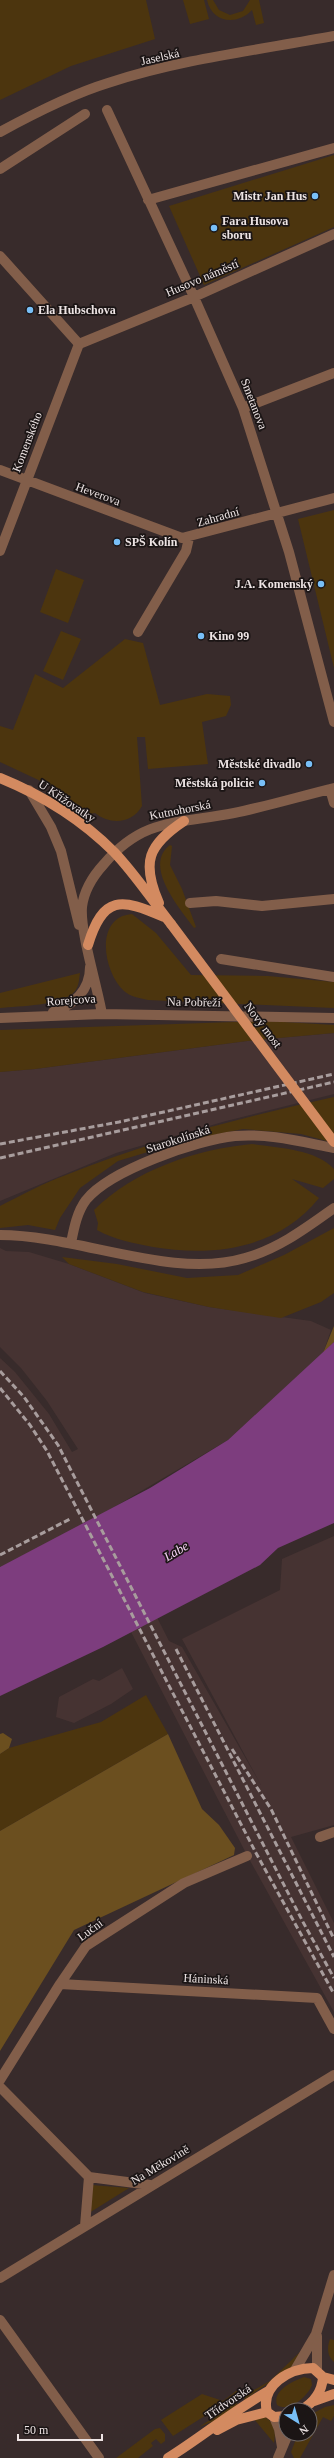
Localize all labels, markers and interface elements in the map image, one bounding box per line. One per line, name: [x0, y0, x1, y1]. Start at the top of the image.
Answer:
street label: Jaselská: [139, 46, 181, 68]
place label: Mistr Jan Hus: [233, 189, 307, 203]
marker: Mistr Jan Hus: [310, 191, 320, 201]
place label: Fara Husova sboru: [222, 214, 288, 242]
marker: Fara Husova sboru: [209, 223, 219, 233]
street label: Husovo náměstí: [164, 256, 241, 300]
place label: Ela Hubschova: [38, 303, 116, 317]
marker: Ela Hubschova: [25, 305, 35, 315]
street label: Smetanova: [238, 377, 270, 432]
street label: Komenského: [9, 410, 45, 474]
street label: Heverova: [74, 479, 123, 509]
street label: Zahradní: [195, 504, 241, 530]
place label: SPŠ Kolín: [125, 535, 178, 549]
marker: SPŠ Kolín: [112, 537, 122, 547]
place label: J.A. Komenský: [235, 577, 313, 591]
marker: J.A. Komenský: [316, 579, 326, 589]
place label: Kino 99: [209, 629, 249, 643]
marker: Kino 99: [196, 631, 206, 641]
place label: Městské divadlo: [218, 757, 301, 771]
marker: Městské divadlo: [304, 759, 314, 769]
place label: Městská policie: [175, 776, 255, 790]
street label: U Křižovatky: [36, 777, 98, 825]
marker: Městská policie: [257, 778, 267, 788]
street label: Kutnohorská: [148, 797, 212, 823]
street label: Rorejcova: [46, 991, 97, 1009]
street label: Na Pobřeží: [167, 995, 222, 1009]
street label: Nový most: [241, 1000, 285, 1051]
street label: Starokolínská: [144, 1122, 212, 1156]
water label: Labe: [160, 1538, 191, 1565]
street label: Luční: [75, 1916, 106, 1944]
street label: Háninská: [183, 1971, 230, 1987]
street label: Na Měkovině: [128, 2142, 192, 2188]
street label: Třídvorská: [202, 2381, 254, 2423]
north arrow: [278, 2402, 318, 2442]
scale bar: [18, 2416, 102, 2442]
text: 50 m: [24, 2423, 49, 2437]
text: N: [297, 2423, 311, 2437]

